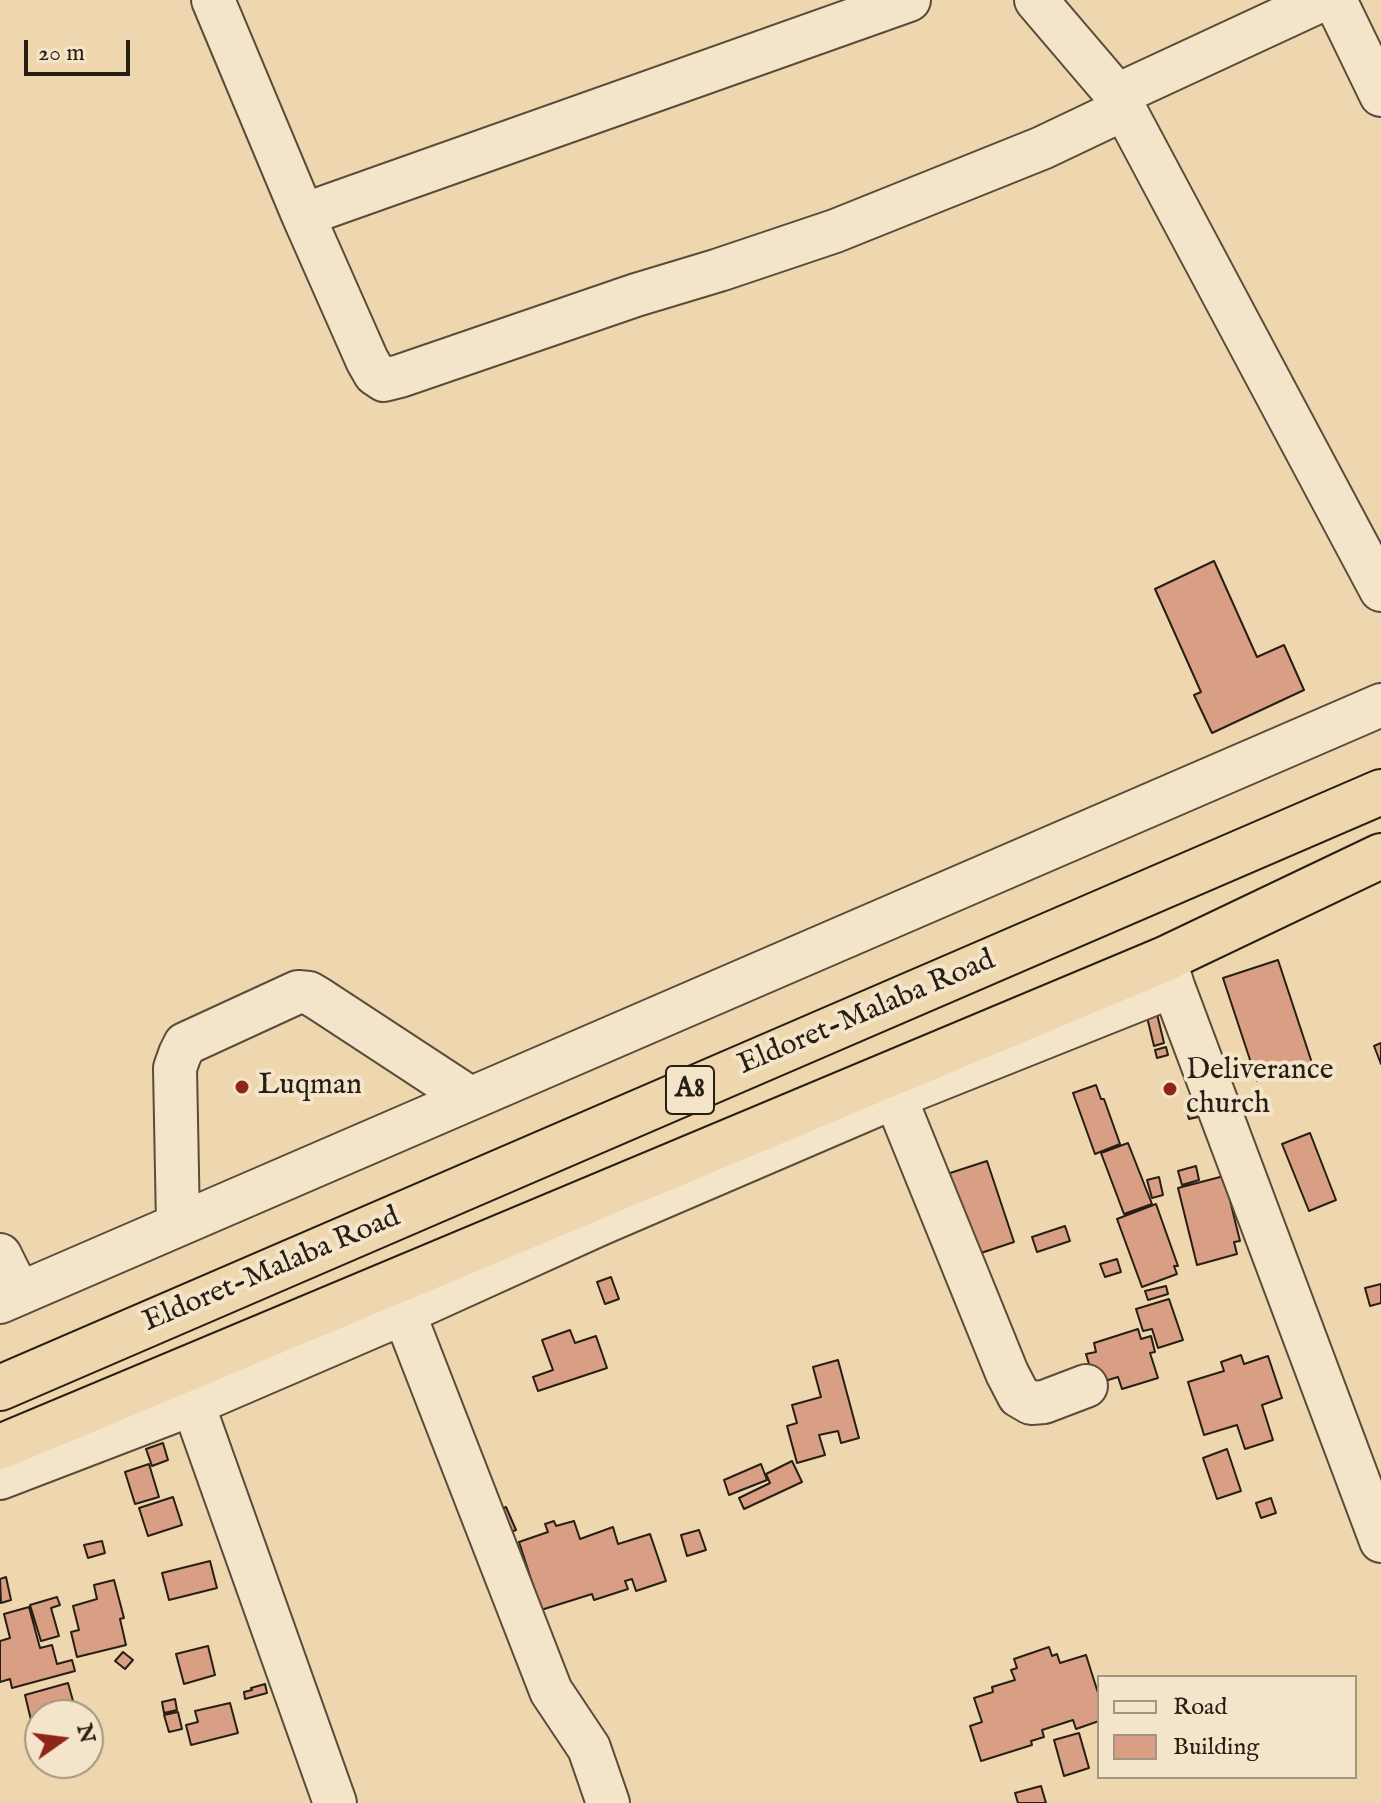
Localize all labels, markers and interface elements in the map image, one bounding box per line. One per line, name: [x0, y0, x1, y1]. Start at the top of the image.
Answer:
scale bar: [28, 24, 134, 74]
text: 20 m: [38, 38, 85, 69]
street label: Eldoret-Malaba Road: [733, 944, 1001, 1084]
place label: Deliverance church: [1186, 1054, 1333, 1124]
road number: A8: [666, 1066, 714, 1114]
place label: Luqman: [258, 1069, 362, 1105]
marker: Luqman: [233, 1078, 251, 1096]
marker: Deliverance church: [1161, 1080, 1179, 1098]
street label: Eldoret-Malaba Road: [138, 1201, 406, 1341]
legend: [1097, 1675, 1357, 1779]
text: Road: [1173, 1692, 1227, 1723]
north arrow: [24, 1699, 104, 1779]
text: N: [69, 1721, 101, 1746]
text: Building: [1173, 1732, 1259, 1763]

